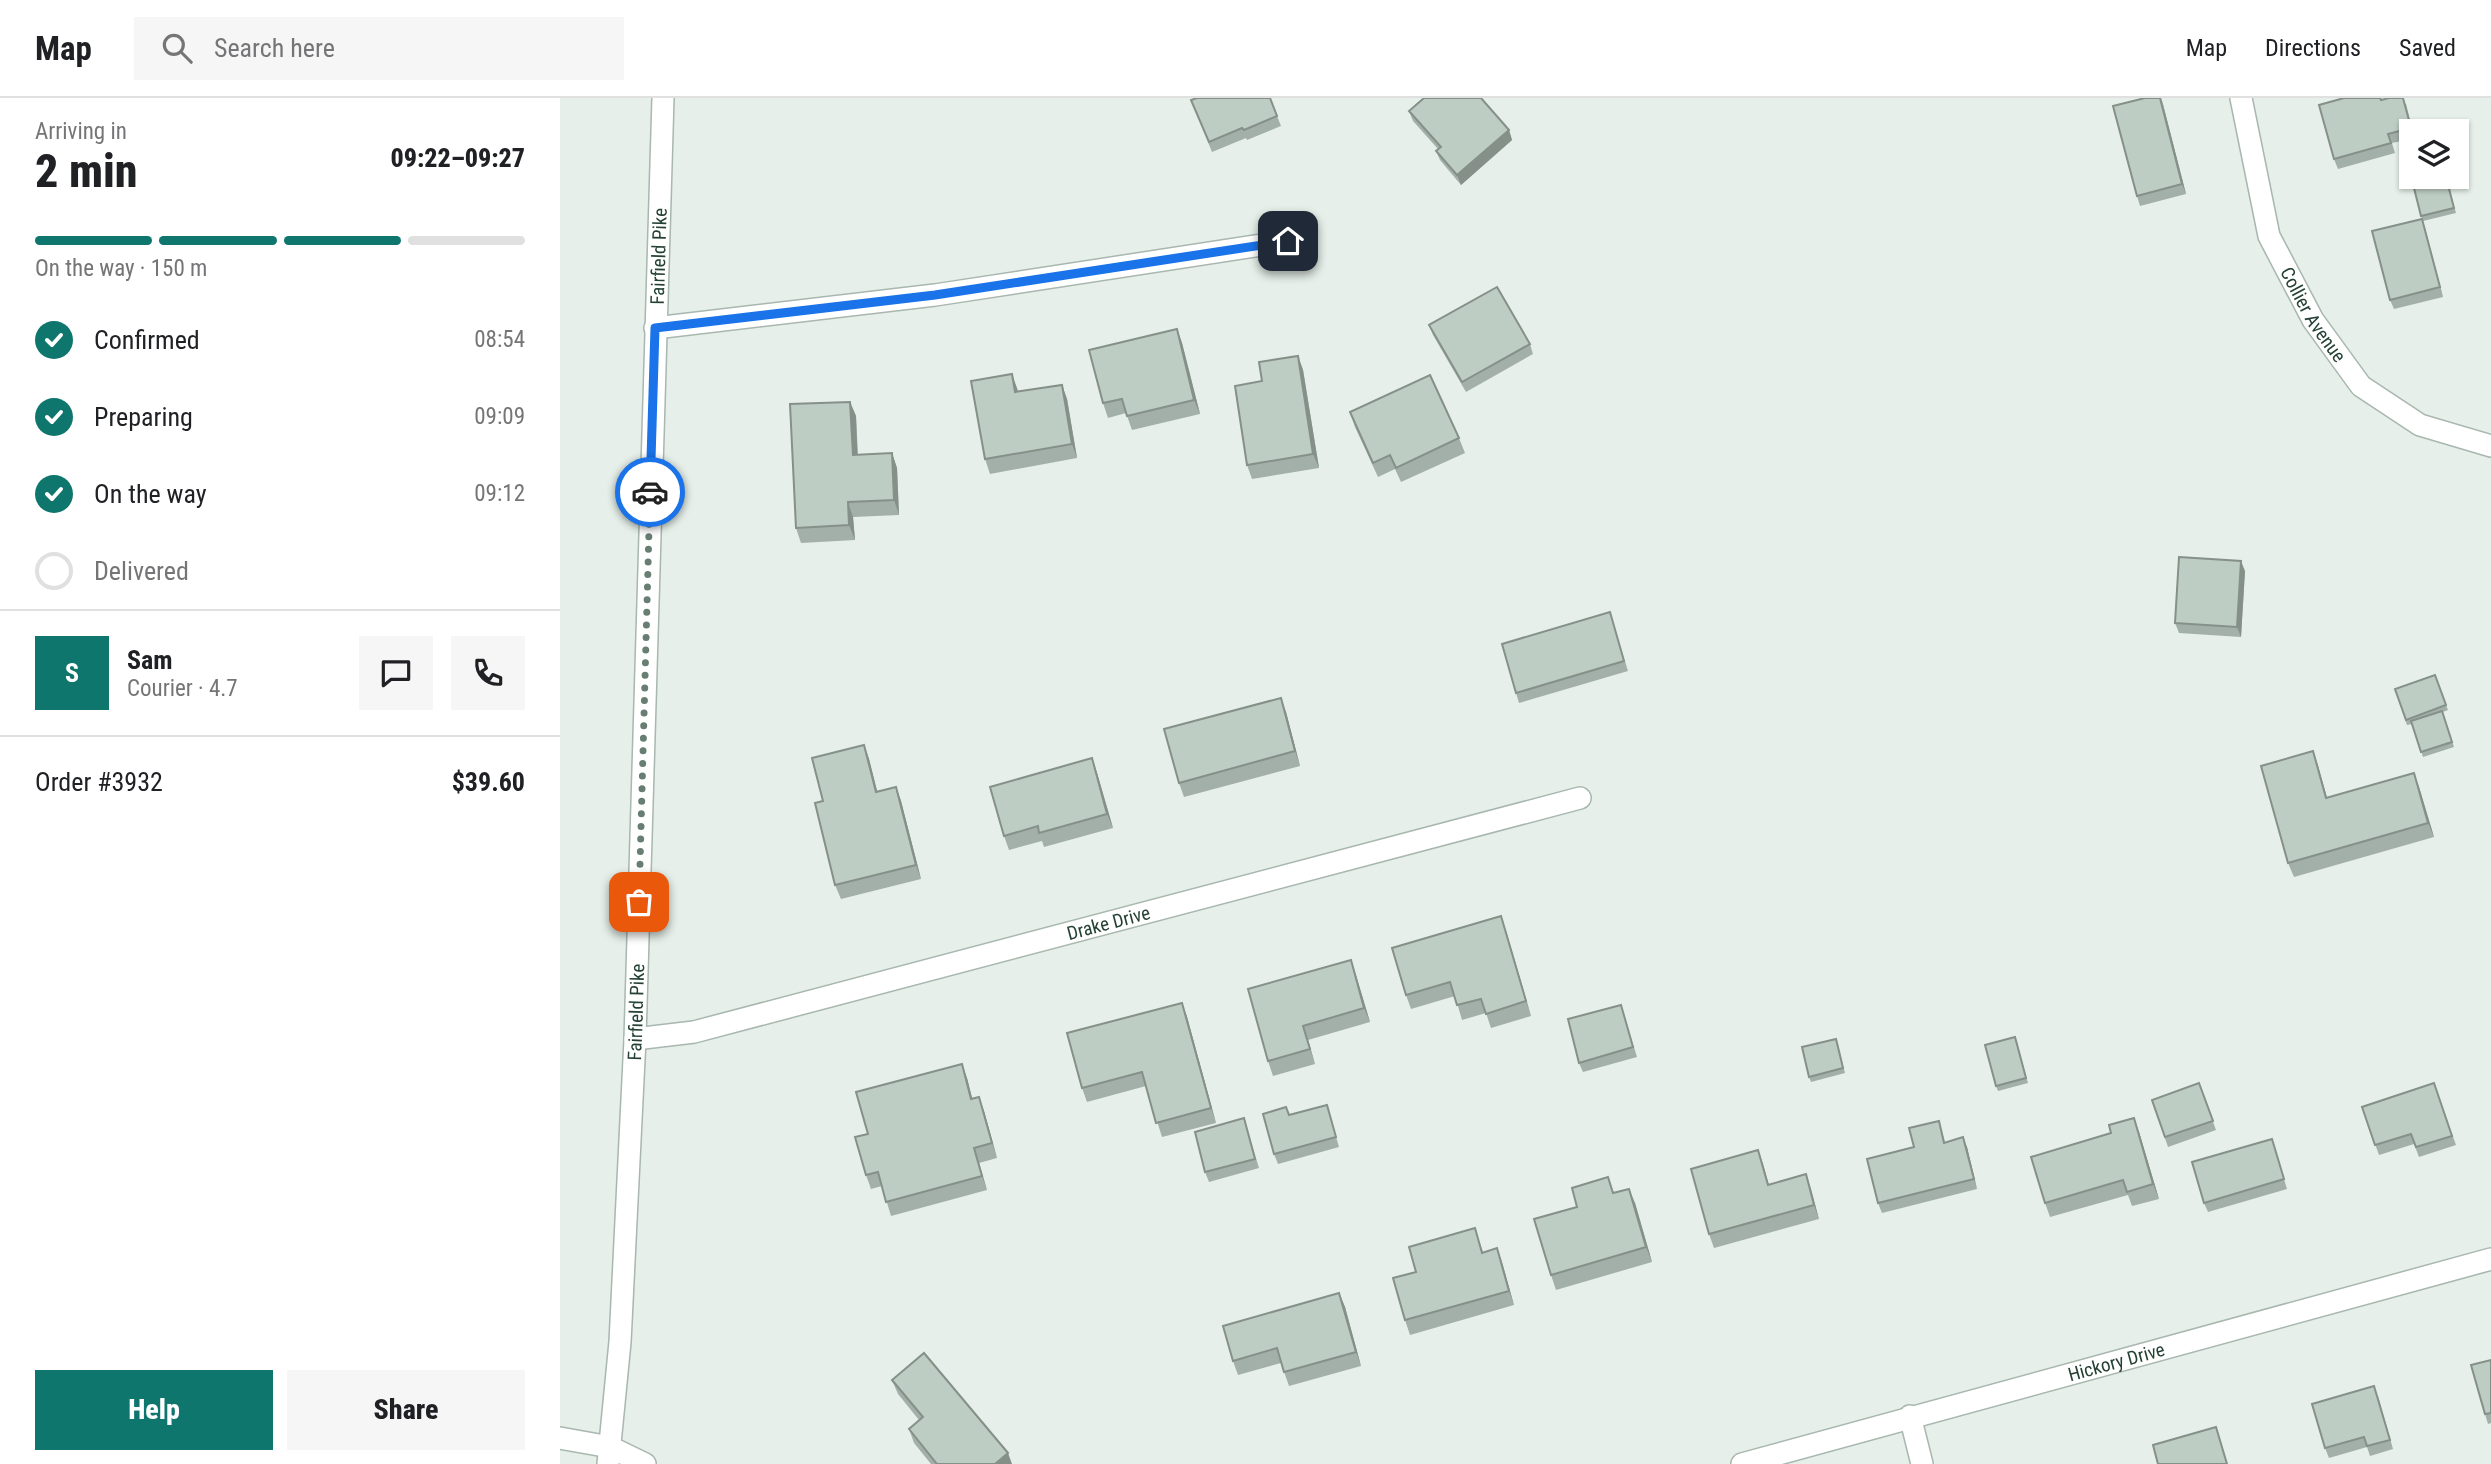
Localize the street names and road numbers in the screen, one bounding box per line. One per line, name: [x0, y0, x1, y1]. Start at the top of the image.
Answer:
street label: Fairfield Pike: [645, 208, 671, 305]
street label: Collier Avenue: [2276, 263, 2351, 366]
street label: Drake Drive: [1064, 901, 1153, 945]
street label: Fairfield Pike: [622, 963, 649, 1061]
street label: Hickory Drive: [2065, 1337, 2167, 1386]

